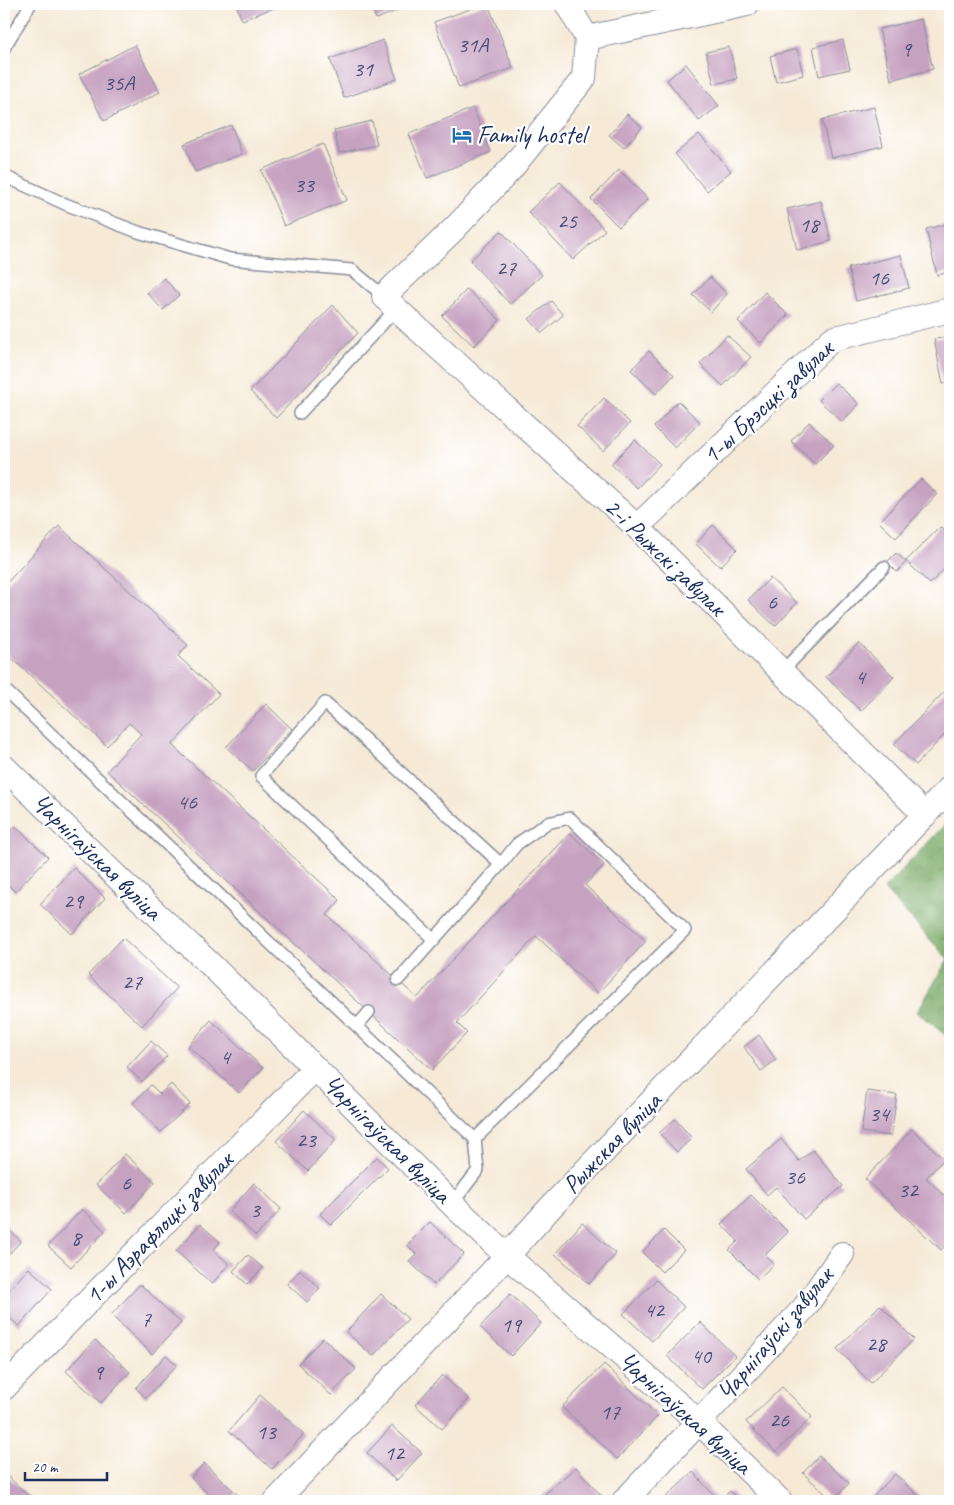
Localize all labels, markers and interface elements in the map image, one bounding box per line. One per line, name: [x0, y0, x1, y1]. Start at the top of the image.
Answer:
house number: 31А: [458, 31, 489, 59]
house number: 9: [901, 35, 913, 63]
house number: 31: [353, 55, 374, 83]
house number: 35А: [104, 69, 135, 97]
place label: Family hostel: [477, 119, 591, 151]
hotel icon: Family hostel: [451, 124, 473, 146]
house number: 33: [294, 171, 316, 199]
house number: 25: [557, 207, 578, 235]
house number: 18: [799, 211, 821, 239]
house number: 27: [496, 254, 517, 282]
house number: 16: [869, 264, 890, 292]
street label: 1-ы Брэсцкі завулак: [696, 331, 843, 472]
street label: 2-і Рыжскі завулак: [597, 491, 734, 626]
house number: 6: [767, 588, 778, 616]
house number: 4: [855, 663, 867, 691]
street label: Чарнігаўская вуліца: [25, 787, 170, 929]
house number: 46: [177, 788, 198, 816]
house number: 29: [63, 887, 85, 915]
house number: 27: [122, 968, 143, 996]
house number: 4: [220, 1043, 232, 1071]
street label: Чарнігаўская вуліца: [316, 1068, 459, 1211]
street label: Рыжская вуліца: [556, 1084, 670, 1201]
house number: 34: [869, 1100, 891, 1128]
house number: 23: [296, 1126, 318, 1154]
street label: 1-ы Аэрафлоцкі завулак: [78, 1143, 243, 1312]
house number: 36: [785, 1163, 806, 1191]
house number: 6: [121, 1169, 132, 1197]
house number: 32: [898, 1176, 920, 1204]
house number: 3: [250, 1196, 262, 1224]
house number: 8: [71, 1224, 83, 1252]
street label: Чарнігаўскі завулак: [710, 1258, 843, 1408]
house number: 42: [644, 1296, 666, 1324]
house number: 7: [141, 1305, 152, 1333]
house number: 19: [501, 1311, 523, 1339]
house number: 28: [866, 1330, 888, 1358]
house number: 40: [691, 1342, 713, 1370]
street label: Чарнігаўская вуліца: [612, 1345, 760, 1483]
house number: 9: [93, 1358, 105, 1386]
house number: 17: [600, 1398, 621, 1426]
house number: 26: [769, 1406, 790, 1434]
house number: 13: [256, 1418, 278, 1446]
house number: 12: [384, 1439, 406, 1467]
scale bar: [25, 1450, 108, 1482]
text: 20 m: [32, 1458, 59, 1477]

